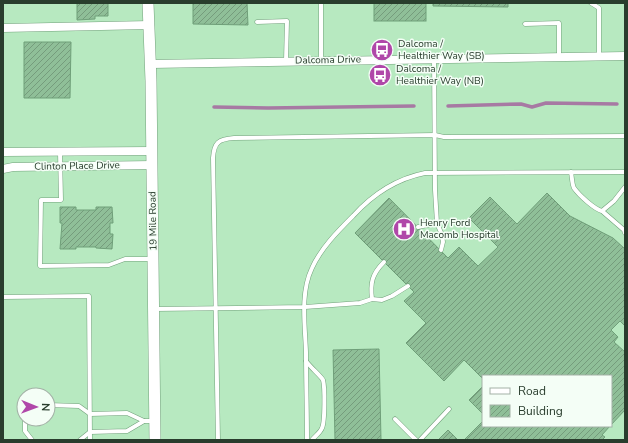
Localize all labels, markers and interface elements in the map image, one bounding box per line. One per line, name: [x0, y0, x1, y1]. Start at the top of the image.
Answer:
bus stop icon: Dalcoma / Healthier Way (SB): [369, 37, 395, 63]
place label: Dalcoma / Healthier Way (SB): [398, 37, 485, 63]
street label: Dalcoma Drive: [295, 52, 361, 68]
bus stop icon: Dalcoma / Healthier Way (NB): [367, 62, 393, 88]
place label: Dalcoma / Healthier Way (NB): [396, 62, 484, 88]
street label: Clinton Place Drive: [34, 158, 120, 174]
street label: 19 Mile Road: [145, 191, 161, 251]
hospital icon: Henry Ford Macomb Hospital: [391, 216, 417, 242]
place label: Henry Ford Macomb Hospital: [420, 216, 499, 242]
legend: [482, 375, 612, 427]
text: Road: [518, 383, 546, 399]
north arrow: [16, 387, 56, 427]
text: N: [38, 403, 53, 411]
text: Building: [518, 403, 563, 419]

